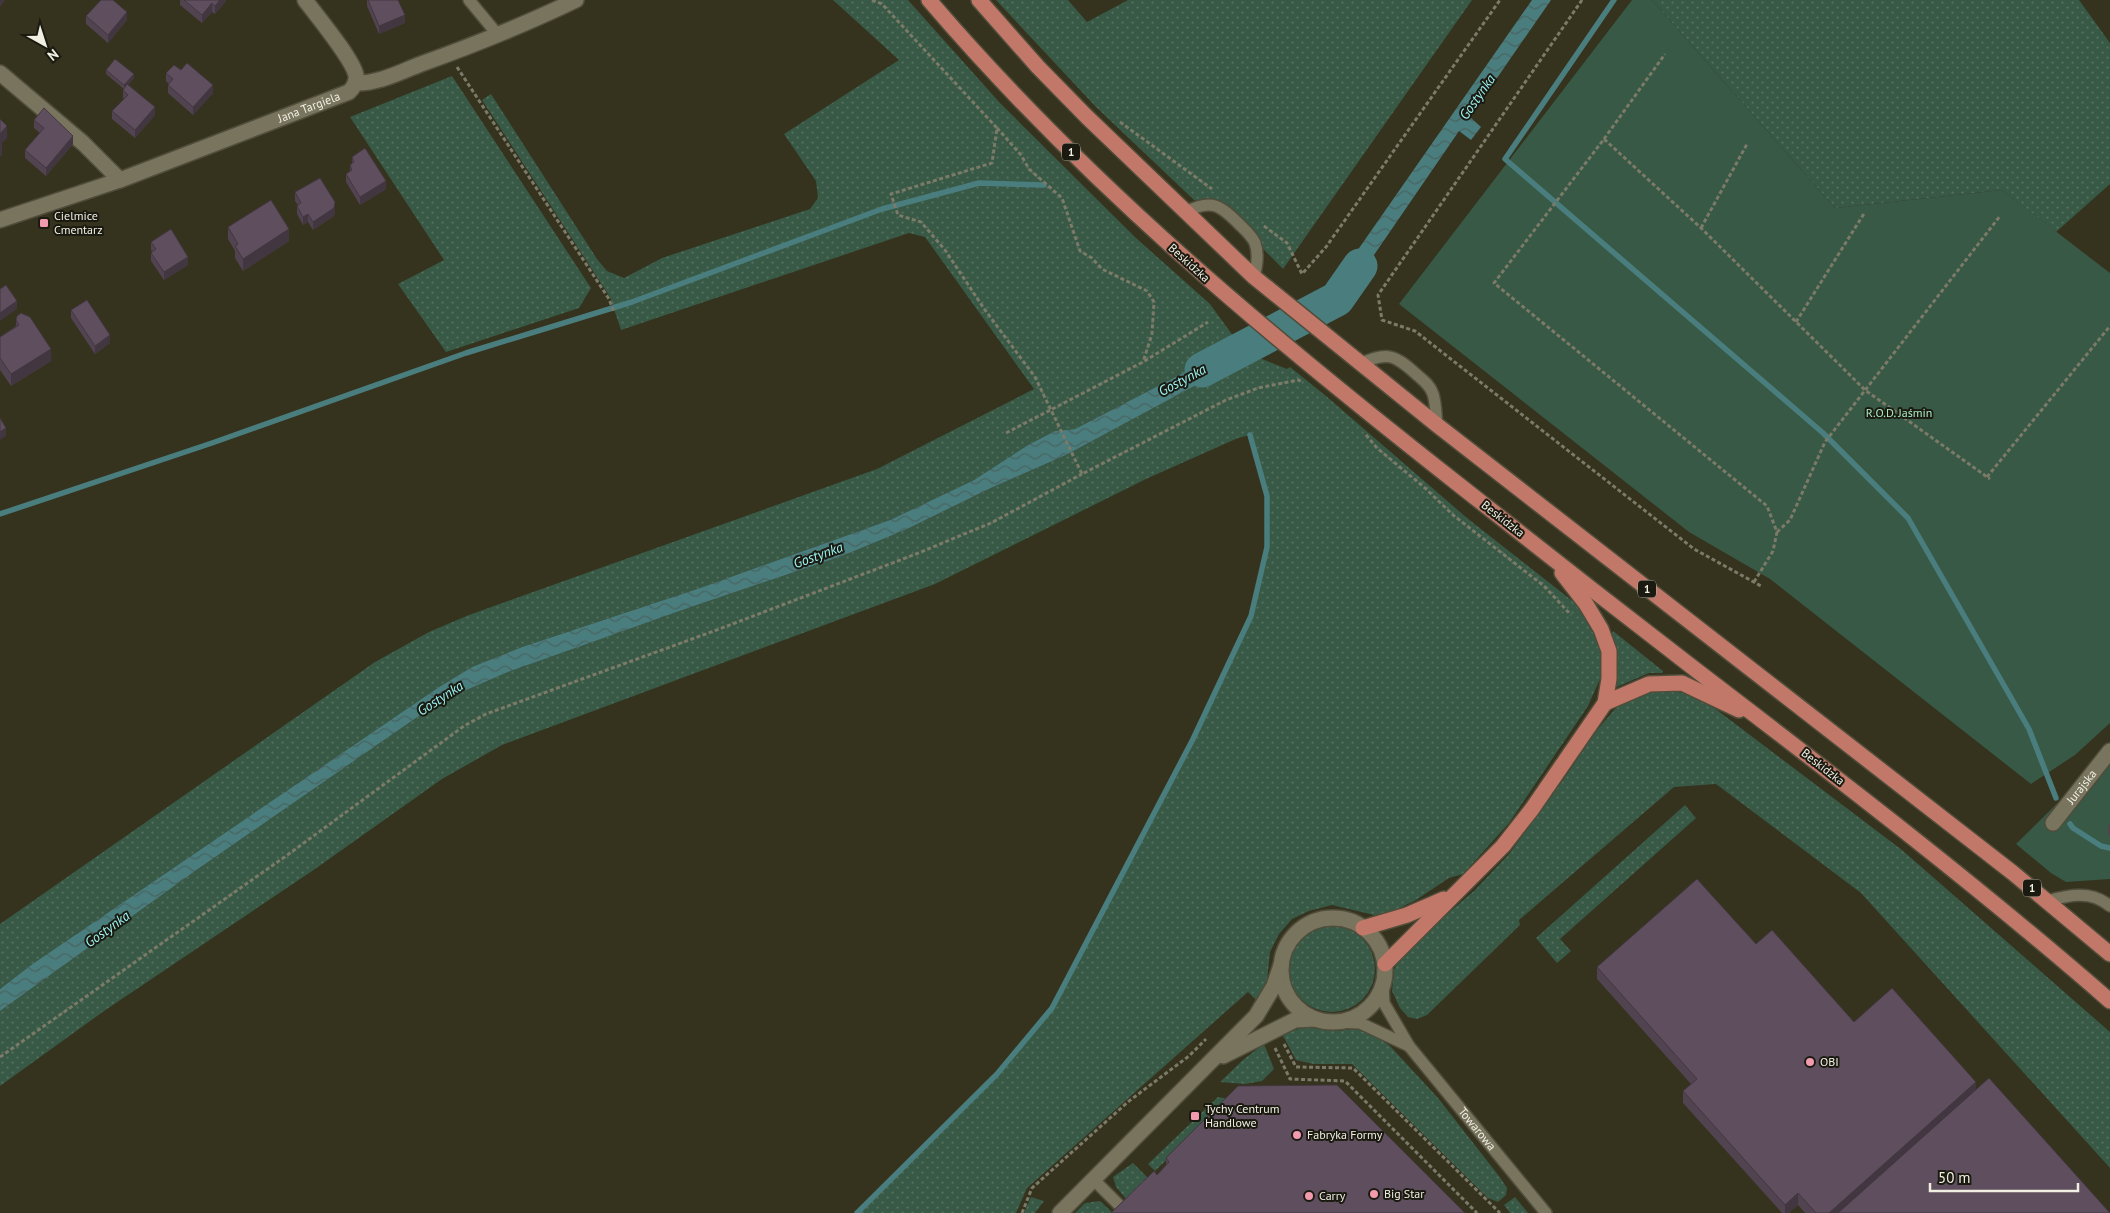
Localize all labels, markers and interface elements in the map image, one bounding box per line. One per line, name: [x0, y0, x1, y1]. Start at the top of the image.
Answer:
north arrow: [20, 20, 70, 70]
text: N: [44, 45, 62, 65]
water label: Gostynka: [1455, 71, 1499, 123]
street label: Jana Targiela: [275, 88, 342, 126]
road number: 1: [1062, 144, 1080, 160]
place label: Cielmice Cmentarz: [54, 208, 103, 237]
marker: Cielmice Cmentarz: [38, 217, 50, 229]
street label: Beskidzka: [1165, 240, 1213, 285]
water label: Gostynka: [1155, 360, 1209, 400]
park label: R.O.D. Jaśmin: [1866, 405, 1932, 420]
street label: Beskidzka: [1479, 497, 1528, 540]
water label: Gostynka: [791, 538, 845, 572]
road number: 1: [1638, 580, 1656, 598]
water label: Gostynka: [414, 676, 467, 720]
street label: Beskidzka: [1799, 745, 1848, 788]
street label: Jurajska: [2062, 766, 2099, 808]
road number: 1: [2023, 880, 2041, 896]
water label: Gostynka: [81, 907, 133, 951]
place label: OBI: [1820, 1054, 1839, 1069]
marker: OBI: [1804, 1056, 1816, 1068]
place label: Tychy Centrum Handlowe: [1205, 1101, 1279, 1130]
street label: Towarowa: [1455, 1104, 1500, 1153]
marker: Tychy Centrum Handlowe: [1189, 1110, 1201, 1122]
place label: Fabryka Formy: [1307, 1127, 1383, 1142]
marker: Fabryka Formy: [1291, 1129, 1303, 1141]
scale bar: [1930, 1160, 2078, 1192]
text: 50 m: [1938, 1168, 1971, 1187]
place label: Big Star: [1384, 1186, 1424, 1201]
place label: Carry: [1319, 1188, 1346, 1203]
marker: Big Star: [1368, 1188, 1380, 1200]
marker: Carry: [1303, 1190, 1315, 1202]

